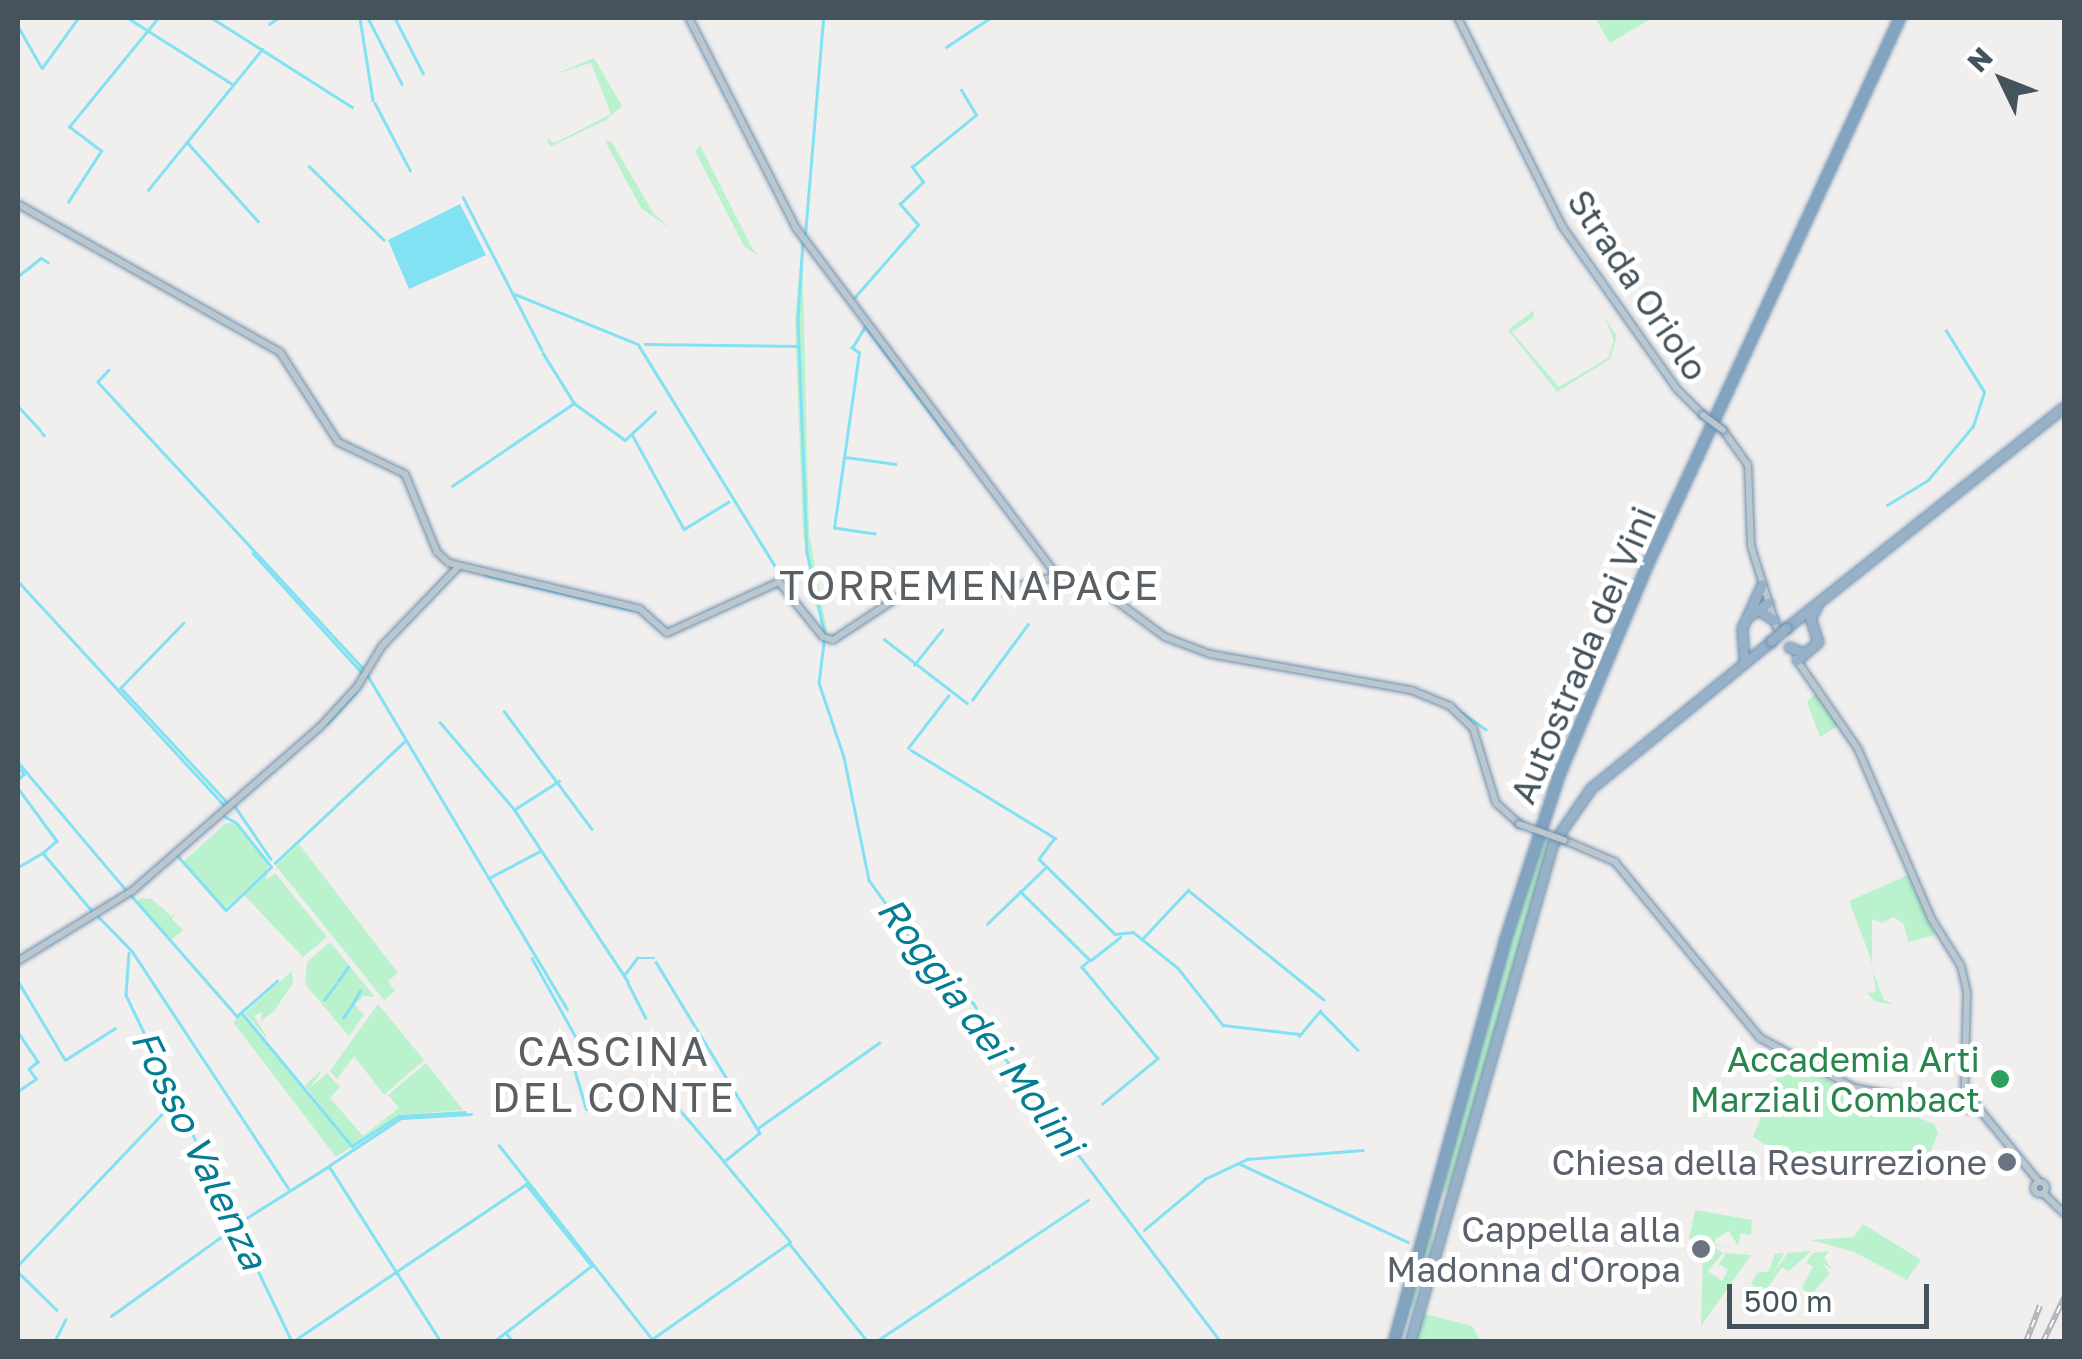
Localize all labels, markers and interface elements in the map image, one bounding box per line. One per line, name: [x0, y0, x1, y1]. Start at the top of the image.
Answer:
north arrow: [1952, 30, 2052, 130]
text: N: [1960, 40, 1999, 78]
street label: Strada Oriolo: [1559, 182, 1717, 388]
street label: Autostrada dei Vini: [1501, 500, 1665, 810]
district label: TORREMENAPACE: [779, 561, 1161, 609]
water label: Roggia dei Molini: [869, 887, 1093, 1165]
water label: Fosso Valenza: [122, 1022, 278, 1276]
district label: CASCINA DEL CONTE: [492, 1027, 736, 1121]
place label: Accademia Arti Marziali Combact: [1690, 1038, 1980, 1120]
marker: Accademia Arti Marziali Combact: [1989, 1068, 2011, 1090]
place label: Chiesa della Resurrezione: [1551, 1141, 1987, 1183]
marker: Chiesa della Resurrezione: [1996, 1151, 2018, 1173]
place label: Cappella alla Madonna d'Oropa: [1386, 1208, 1681, 1290]
marker: Cappella alla Madonna d'Oropa: [1690, 1238, 1712, 1260]
scale bar: [1732, 1264, 1934, 1326]
text: 500 m: [1744, 1283, 1833, 1319]

